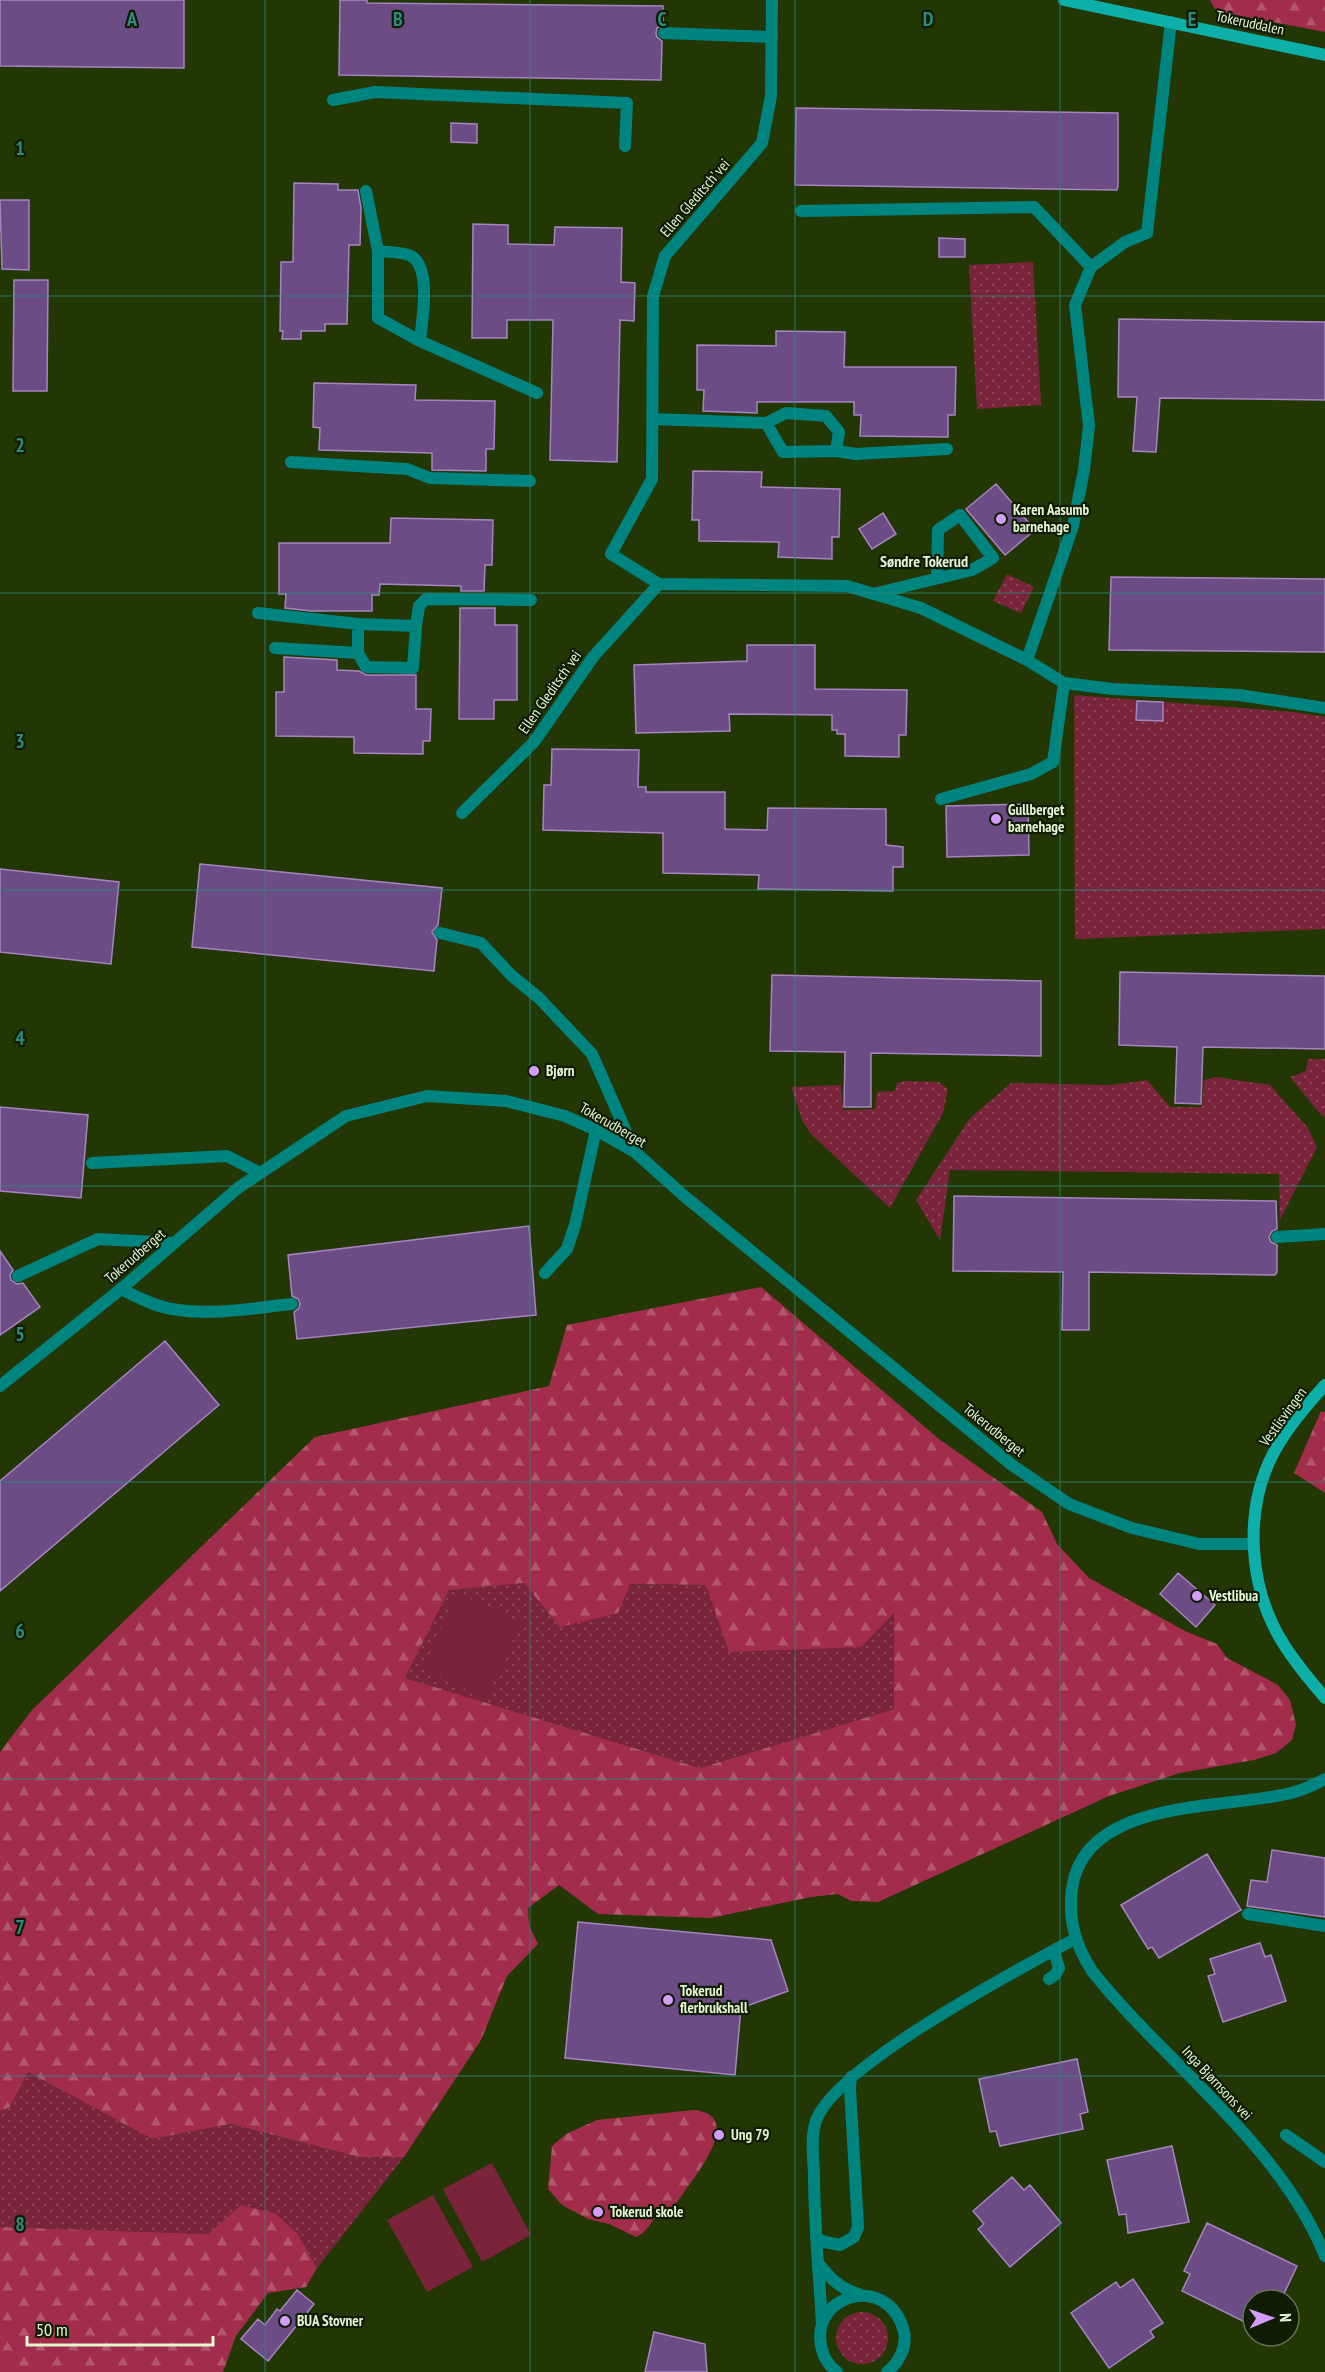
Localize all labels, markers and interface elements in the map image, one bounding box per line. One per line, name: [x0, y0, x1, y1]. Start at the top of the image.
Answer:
text: A: [126, 6, 138, 32]
text: B: [393, 6, 403, 32]
text: C: [657, 6, 667, 32]
text: D: [923, 6, 934, 32]
text: E: [1188, 6, 1196, 32]
street label: Tokeruddalen: [1214, 6, 1286, 39]
text: 1: [15, 135, 25, 161]
street label: Ellen Gleditsch’ vei: [656, 155, 734, 241]
text: 2: [15, 432, 25, 458]
place label: Karen Aasumb barnehage: [1013, 500, 1089, 536]
marker: Karen Aasumb barnehage: [994, 512, 1008, 526]
district label: Søndre Tokerud: [880, 551, 968, 571]
street label: Ellen Gleditsch’ vei: [514, 646, 585, 737]
text: 3: [15, 728, 25, 754]
place label: Gullberget barnehage: [1008, 800, 1065, 836]
marker: Gullberget barnehage: [989, 812, 1003, 826]
text: 4: [15, 1025, 25, 1051]
place label: Bjørn: [546, 1061, 575, 1080]
marker: Bjørn: [527, 1064, 541, 1078]
street label: Tokerudberget: [576, 1098, 650, 1151]
street label: Tokerudberget: [100, 1224, 169, 1287]
text: 5: [15, 1321, 25, 1347]
street label: Vestlisvingen: [1254, 1383, 1310, 1451]
street label: Tokerudberget: [959, 1399, 1029, 1460]
place label: Vestlibua: [1208, 1586, 1258, 1605]
marker: Vestlibua: [1190, 1589, 1204, 1603]
text: 6: [15, 1618, 25, 1644]
text: 7: [15, 1914, 25, 1940]
place label: Tokerud flerbrukshall: [680, 1981, 748, 2017]
marker: Tokerud flerbrukshall: [661, 1993, 675, 2007]
street label: Inga Bjørnsons vei: [1178, 2041, 1257, 2124]
place label: Ung 79: [731, 2125, 770, 2144]
marker: Ung 79: [712, 2128, 726, 2142]
place label: Tokerud skole: [610, 2202, 684, 2221]
marker: Tokerud skole: [591, 2205, 605, 2219]
text: 8: [15, 2211, 25, 2237]
north arrow: [1241, 2288, 1301, 2348]
scale bar: [27, 2309, 213, 2347]
place label: BUA Stovner: [297, 2311, 364, 2330]
text: N: [1276, 2313, 1296, 2322]
marker: BUA Stovner: [278, 2314, 292, 2328]
text: 50 m: [36, 2318, 68, 2341]

